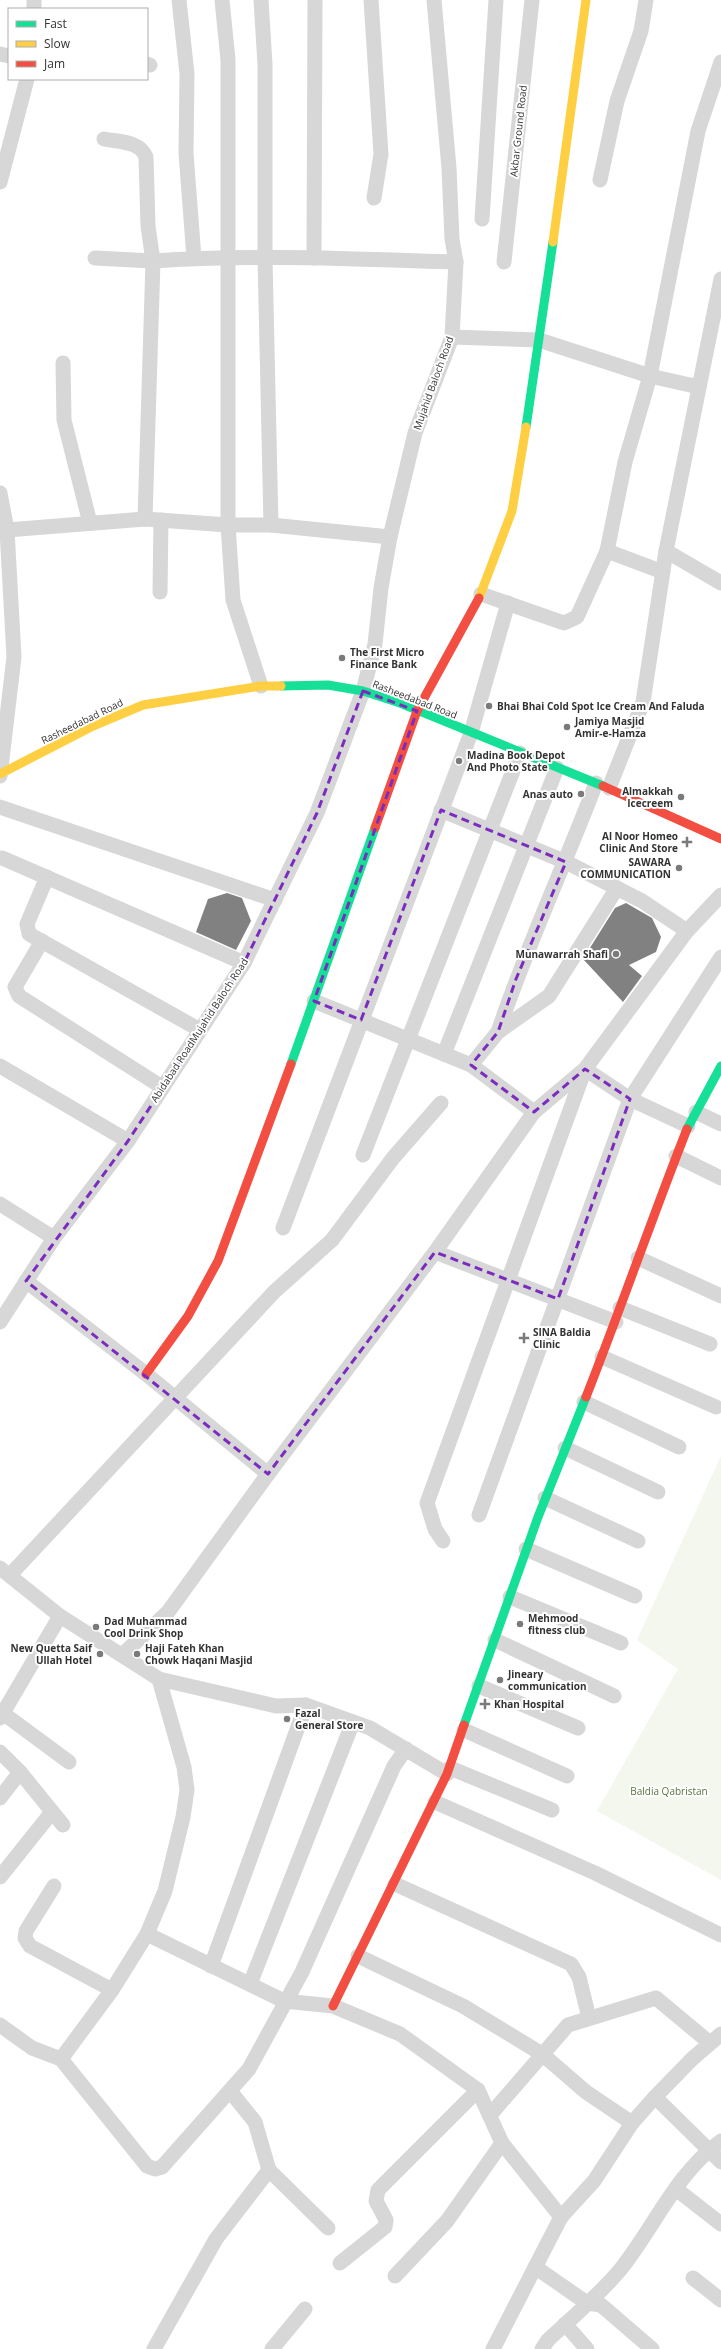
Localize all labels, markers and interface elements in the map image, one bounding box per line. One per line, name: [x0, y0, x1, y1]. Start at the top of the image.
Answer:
legend: [8, 8, 148, 80]
text: Fast: [44, 15, 67, 32]
text: Slow: [44, 35, 71, 52]
text: Jam: [43, 55, 65, 72]
street label: Akbar Ground Road: [506, 84, 530, 178]
street label: Mujahid Baloch Road: [410, 334, 456, 432]
place label: The First Micro Finance Bank: [350, 645, 424, 671]
marker: The First Micro Finance Bank: [337, 653, 347, 663]
street label: Rasheedabad Road: [371, 676, 459, 722]
street label: Rasheedabad Road: [39, 695, 125, 747]
place label: Bhai Bhai Cold Spot Ice Cream And Faluda: [497, 699, 705, 713]
marker: Bhai Bhai Cold Spot Ice Cream And Faluda: [484, 701, 494, 711]
place label: Jamiya Masjid Amir-e-Hamza: [574, 714, 646, 740]
marker: Jamiya Masjid Amir-e-Hamza: [562, 722, 572, 732]
place label: Madina Book Depot And Photo State: [467, 748, 566, 774]
marker: Madina Book Depot And Photo State: [454, 756, 464, 766]
place label: Almakkah Icecreem: [622, 784, 673, 810]
place label: Anas auto: [523, 787, 573, 801]
marker: Anas auto: [576, 789, 586, 799]
marker: Almakkah Icecreem: [676, 792, 686, 802]
place label: Al Noor Homeo Clinic And Store: [599, 829, 678, 855]
marker: Al Noor Homeo Clinic And Store: [681, 836, 693, 848]
place label: SAWARA COMMUNICATION: [580, 855, 671, 881]
marker: SAWARA COMMUNICATION: [674, 863, 684, 873]
place label: Munawarrah Shafi: [515, 947, 608, 961]
marker: Munawarrah Shafi: [611, 949, 621, 959]
street label: Abidabad RoadMujahid Baloch Road: [147, 955, 251, 1105]
place label: SINA Baldia Clinic: [533, 1325, 591, 1351]
marker: SINA Baldia Clinic: [518, 1332, 530, 1344]
place label: Mehmood fitness club: [528, 1611, 585, 1637]
place label: Dad Muhammad Cool Drink Shop: [104, 1614, 187, 1640]
marker: Mehmood fitness club: [515, 1619, 525, 1629]
marker: Dad Muhammad Cool Drink Shop: [91, 1622, 101, 1632]
place label: New Quetta Saif Ullah Hotel: [11, 1641, 93, 1667]
place label: Haji Fateh Khan Chowk Haqani Masjid: [145, 1641, 253, 1667]
marker: New Quetta Saif Ullah Hotel: [95, 1649, 105, 1659]
marker: Haji Fateh Khan Chowk Haqani Masjid: [132, 1649, 142, 1659]
place label: Jineary communication: [507, 1667, 587, 1693]
marker: Jineary communication: [495, 1675, 505, 1685]
place label: Khan Hospital: [494, 1697, 564, 1711]
marker: Khan Hospital: [479, 1698, 491, 1710]
place label: Fazal General Store: [295, 1706, 363, 1732]
marker: Fazal General Store: [282, 1714, 292, 1724]
park label: Baldia Qabristan: [630, 1784, 708, 1798]

